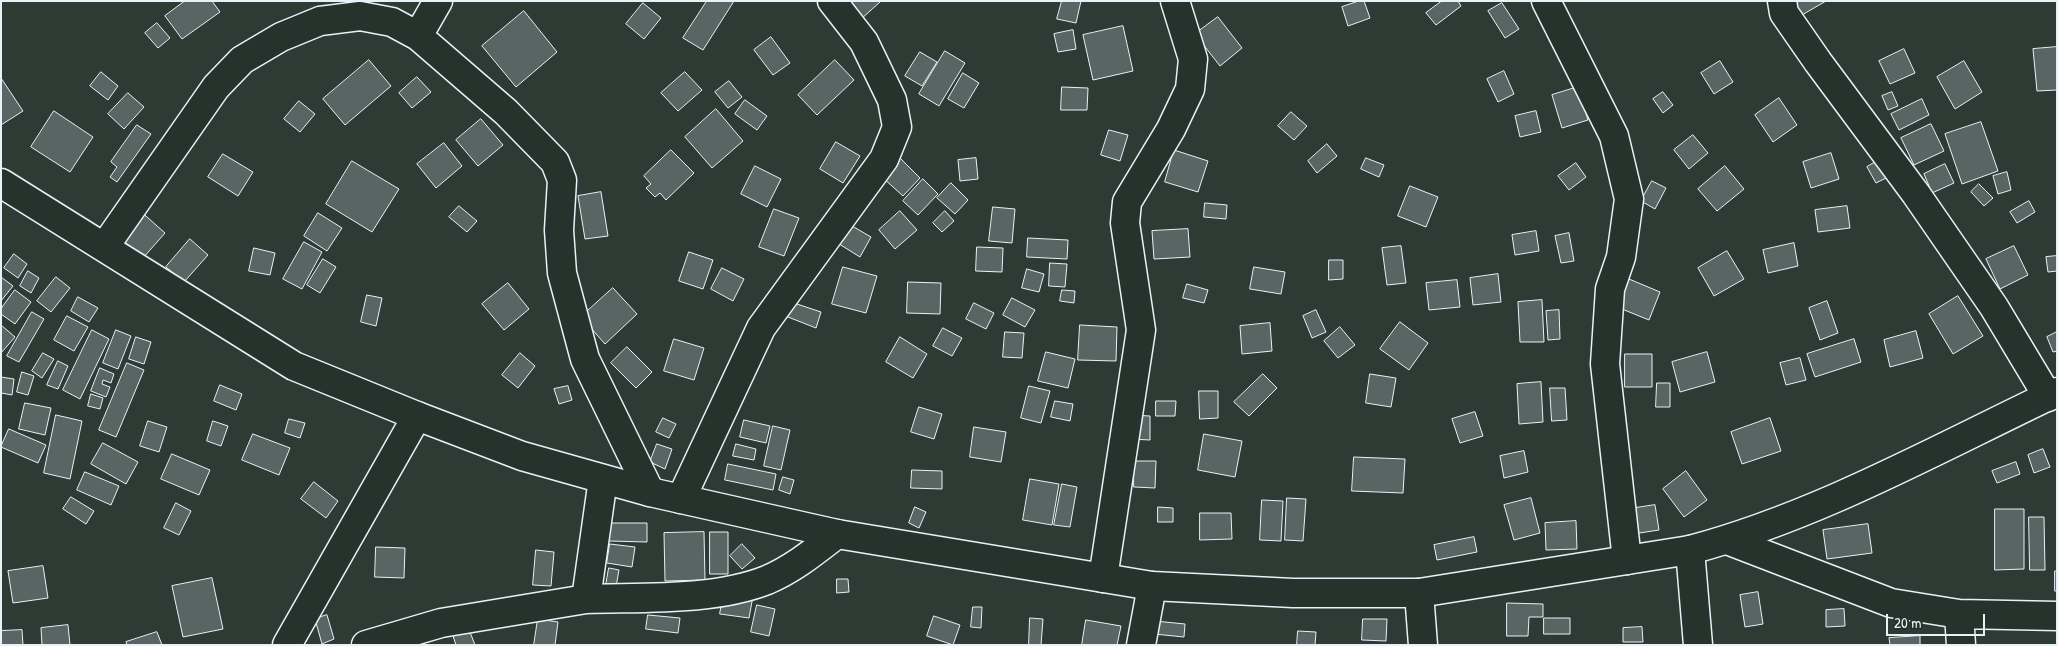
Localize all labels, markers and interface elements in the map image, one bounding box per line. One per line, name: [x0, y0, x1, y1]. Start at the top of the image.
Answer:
scale bar: [1888, 604, 1987, 636]
text: 20 m: [1894, 612, 1921, 633]

